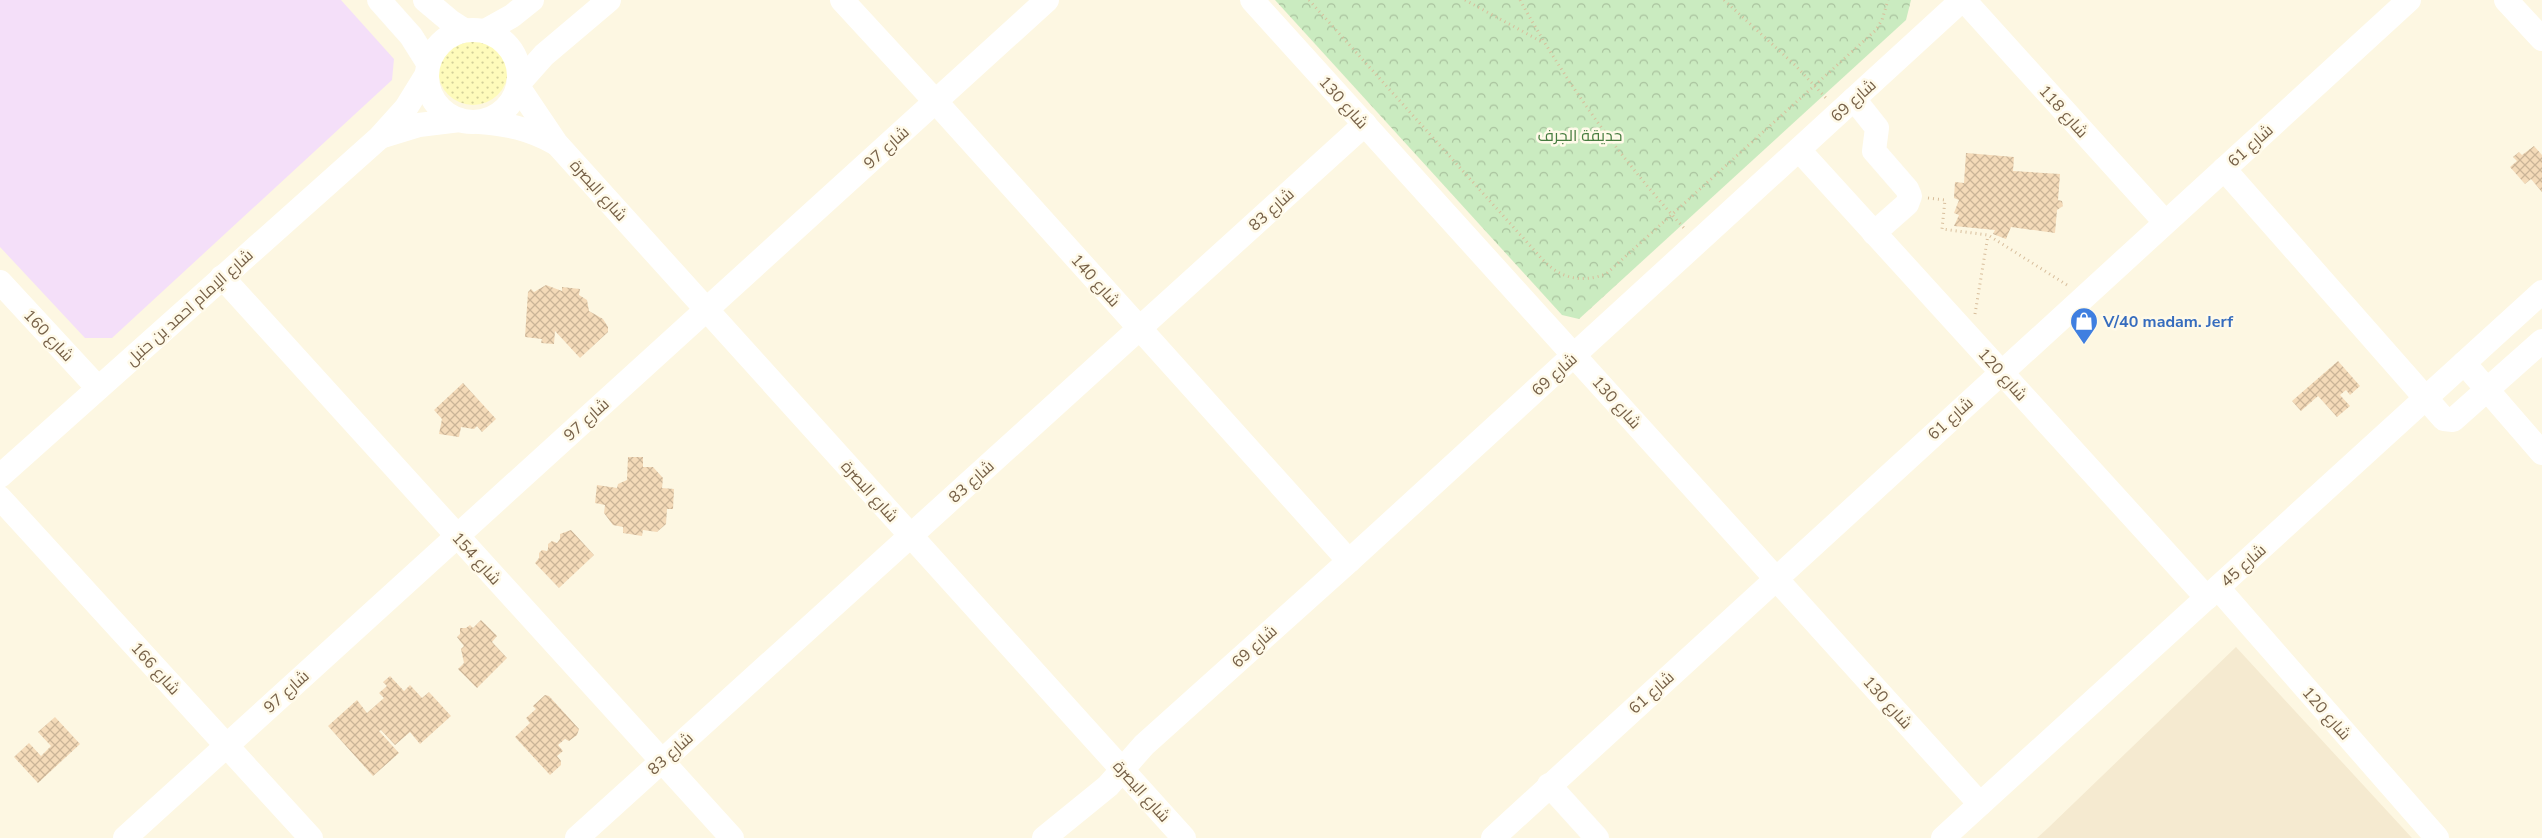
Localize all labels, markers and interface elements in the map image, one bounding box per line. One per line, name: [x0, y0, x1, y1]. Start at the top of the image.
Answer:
street label: شارع 130: [1314, 72, 1373, 134]
street label: شارع 69: [1826, 74, 1881, 127]
street label: شارع 118: [2034, 81, 2093, 143]
street label: شارع 61: [2223, 119, 2278, 172]
street label: شارع 97: [859, 121, 914, 174]
park label: حديقة الجرف: [1538, 125, 1622, 147]
street label: شارع البصرة: [565, 155, 632, 226]
street label: شارع 83: [1244, 183, 1299, 236]
street label: شارع الإمام احمد بن حنبل: [121, 245, 258, 371]
street label: شارع 140: [1066, 250, 1125, 312]
street label: شارع 160: [18, 305, 78, 367]
shop icon: V/40 madam. Jerf: [2069, 306, 2099, 345]
place label: V/40 madam. Jerf: [2102, 311, 2234, 333]
street label: شارع 120: [1973, 344, 2032, 406]
street label: شارع 69: [1527, 348, 1582, 401]
street label: شارع 130: [1587, 372, 1646, 434]
street label: شارع 61: [1923, 392, 1978, 445]
street label: شارع 97: [559, 393, 614, 446]
street label: شارع 83: [944, 455, 999, 508]
street label: شارع البصرة: [836, 456, 903, 527]
street label: شارع 154: [447, 528, 506, 590]
street label: شارع 45: [2216, 539, 2271, 592]
street label: شارع 69: [1227, 620, 1282, 673]
street label: شارع 166: [126, 638, 185, 700]
street label: شارع 97: [259, 665, 314, 718]
street label: شارع 61: [1624, 666, 1679, 719]
street label: شارع 130: [1858, 672, 1917, 734]
street label: شارع 120: [2297, 682, 2356, 745]
street label: شارع 83: [643, 727, 698, 780]
street label: شارع البصرة: [1108, 756, 1175, 827]

